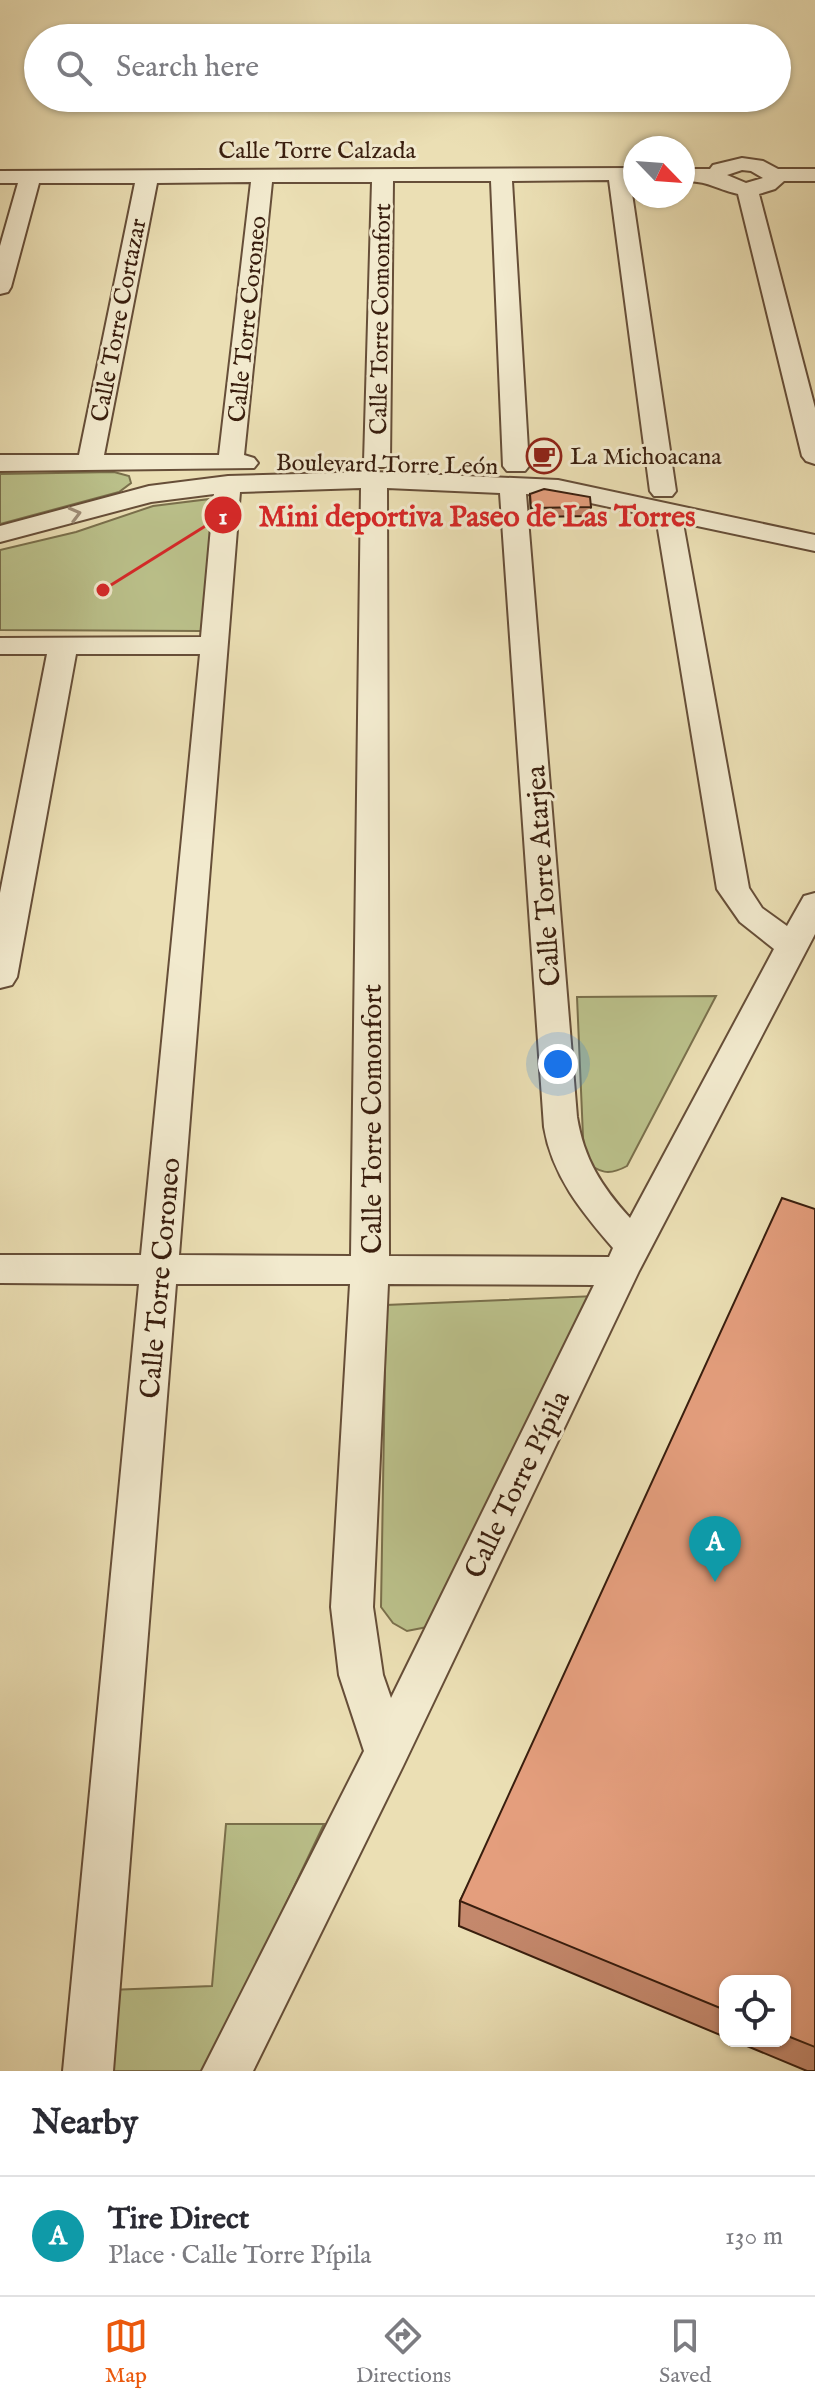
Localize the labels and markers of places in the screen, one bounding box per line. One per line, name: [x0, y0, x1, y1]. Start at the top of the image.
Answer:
cafe icon: La Michoacana: [525, 437, 563, 475]
place label: La Michoacana: [570, 442, 722, 473]
callout: Mini deportiva Paseo de Las Torres: [203, 488, 712, 542]
pin: A: [689, 1516, 741, 1582]

